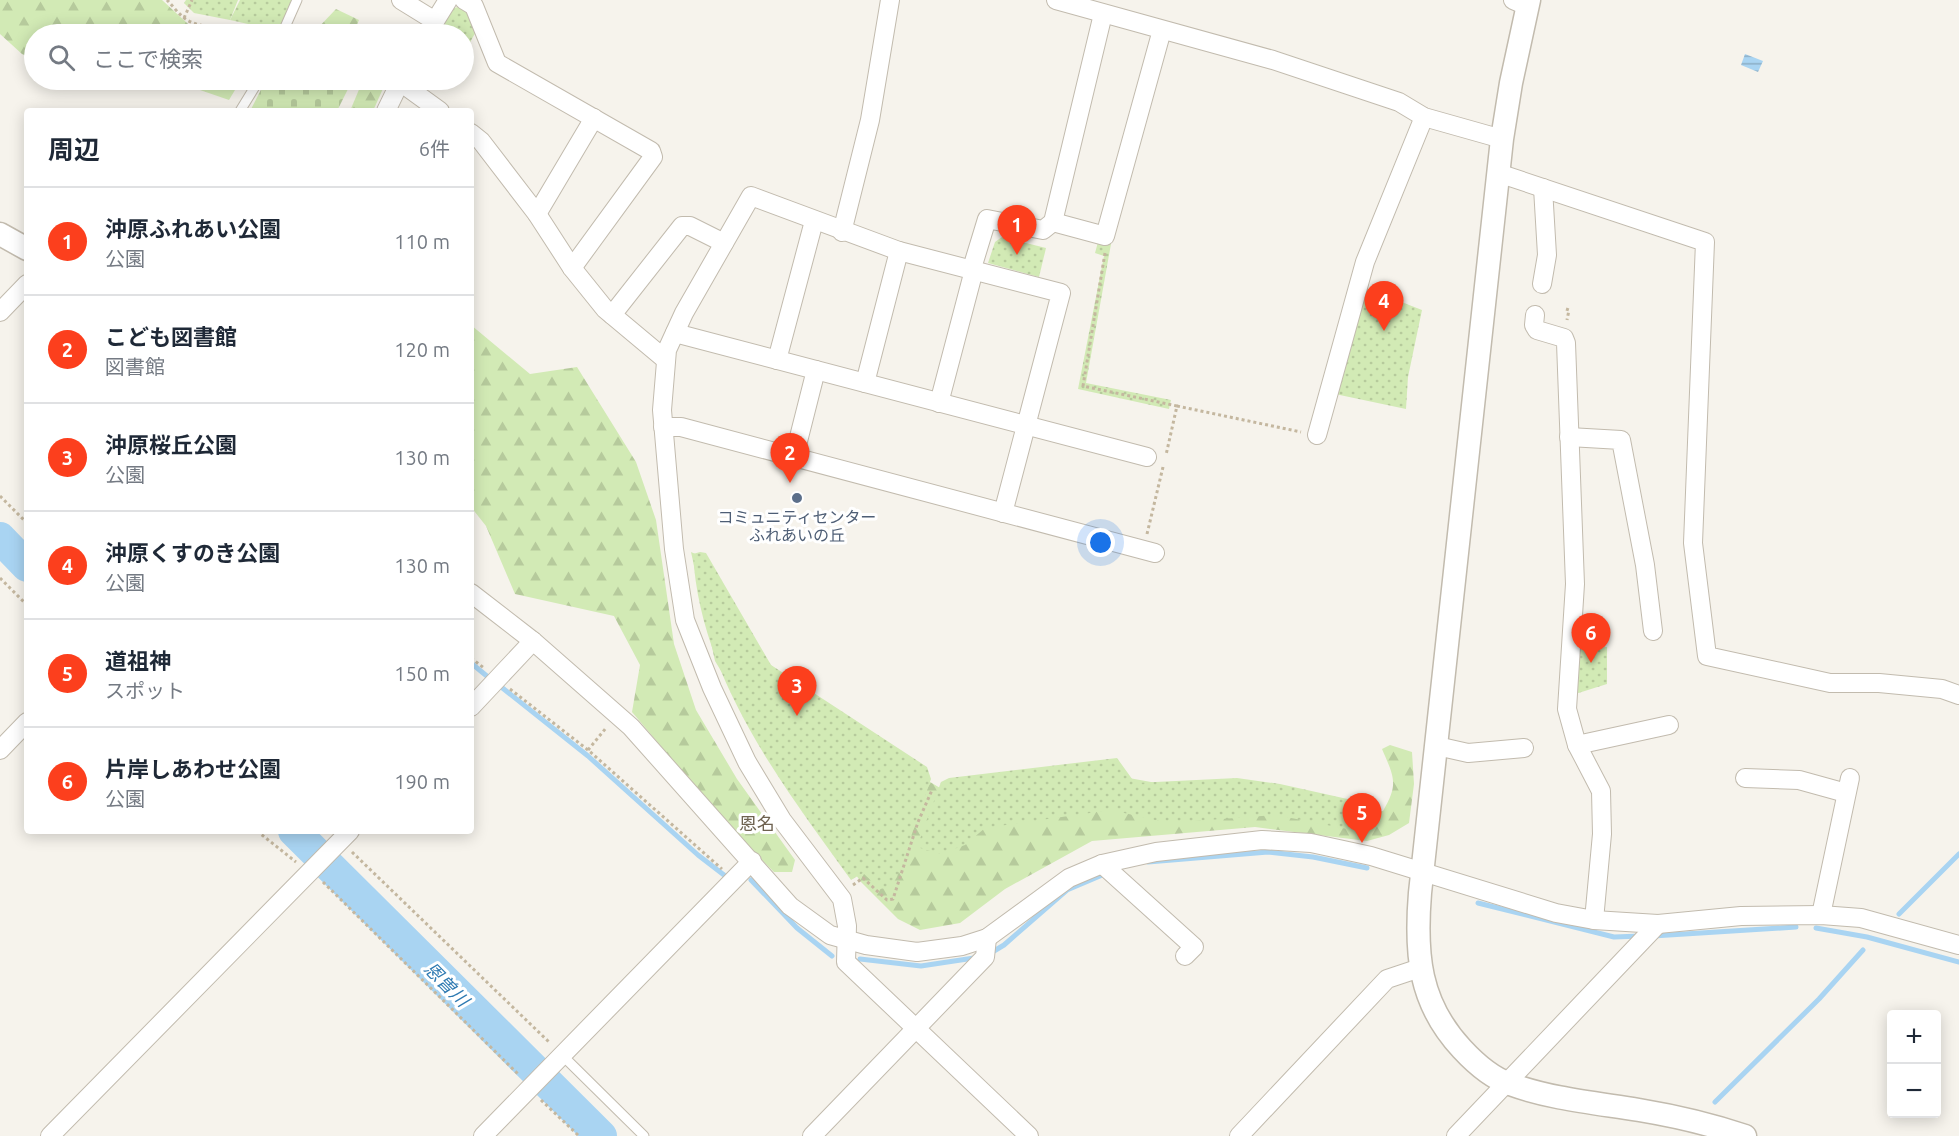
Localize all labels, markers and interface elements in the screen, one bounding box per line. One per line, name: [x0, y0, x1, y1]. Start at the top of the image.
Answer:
search box: [24, 24, 474, 90]
icon: search: [45, 41, 78, 74]
text: ここで検索: [93, 46, 203, 71]
text: 周辺: [48, 135, 100, 164]
text: 6件: [419, 137, 450, 160]
pin: 1: [998, 206, 1036, 255]
text: 沖原ふれあい公園: [105, 216, 281, 241]
text: 1: [62, 230, 73, 253]
text: 110 m: [394, 230, 450, 253]
text: 公園: [105, 247, 145, 270]
pin: 4: [1364, 282, 1404, 331]
text: こども図書館: [105, 324, 237, 349]
text: 2: [62, 338, 73, 361]
text: 120 m: [394, 338, 450, 361]
text: 図書館: [105, 355, 165, 378]
text: 沖原桜丘公園: [105, 432, 237, 457]
pin: 2: [770, 434, 810, 483]
text: 3: [62, 446, 73, 469]
text: 130 m: [394, 446, 450, 469]
text: 公園: [105, 463, 145, 486]
marker: コミュニティセンター ふれあいの丘: [790, 491, 804, 505]
place label: コミュニティセンター ふれあいの丘: [717, 508, 877, 544]
your location: [1086, 528, 1115, 557]
text: 沖原くすのき公園: [105, 540, 280, 565]
text: 4: [62, 554, 73, 577]
text: 130 m: [394, 554, 450, 577]
text: 公園: [105, 571, 145, 594]
pin: 6: [1572, 614, 1610, 663]
text: 道祖神: [105, 648, 171, 673]
text: 5: [62, 662, 73, 685]
text: 150 m: [394, 662, 450, 685]
pin: 3: [778, 666, 816, 716]
text: スポット: [105, 679, 185, 702]
text: 片岸しあわせ公園: [105, 756, 281, 781]
text: 6: [62, 770, 73, 793]
text: 190 m: [394, 770, 450, 793]
text: 公園: [105, 787, 145, 810]
pin: 5: [1342, 794, 1382, 843]
district label: 恩名: [739, 813, 775, 833]
water label: 恩曽川: [421, 958, 475, 1012]
map controls: [1887, 1010, 1941, 1118]
button: +: [1887, 1010, 1941, 1064]
button: −: [1887, 1064, 1941, 1118]

